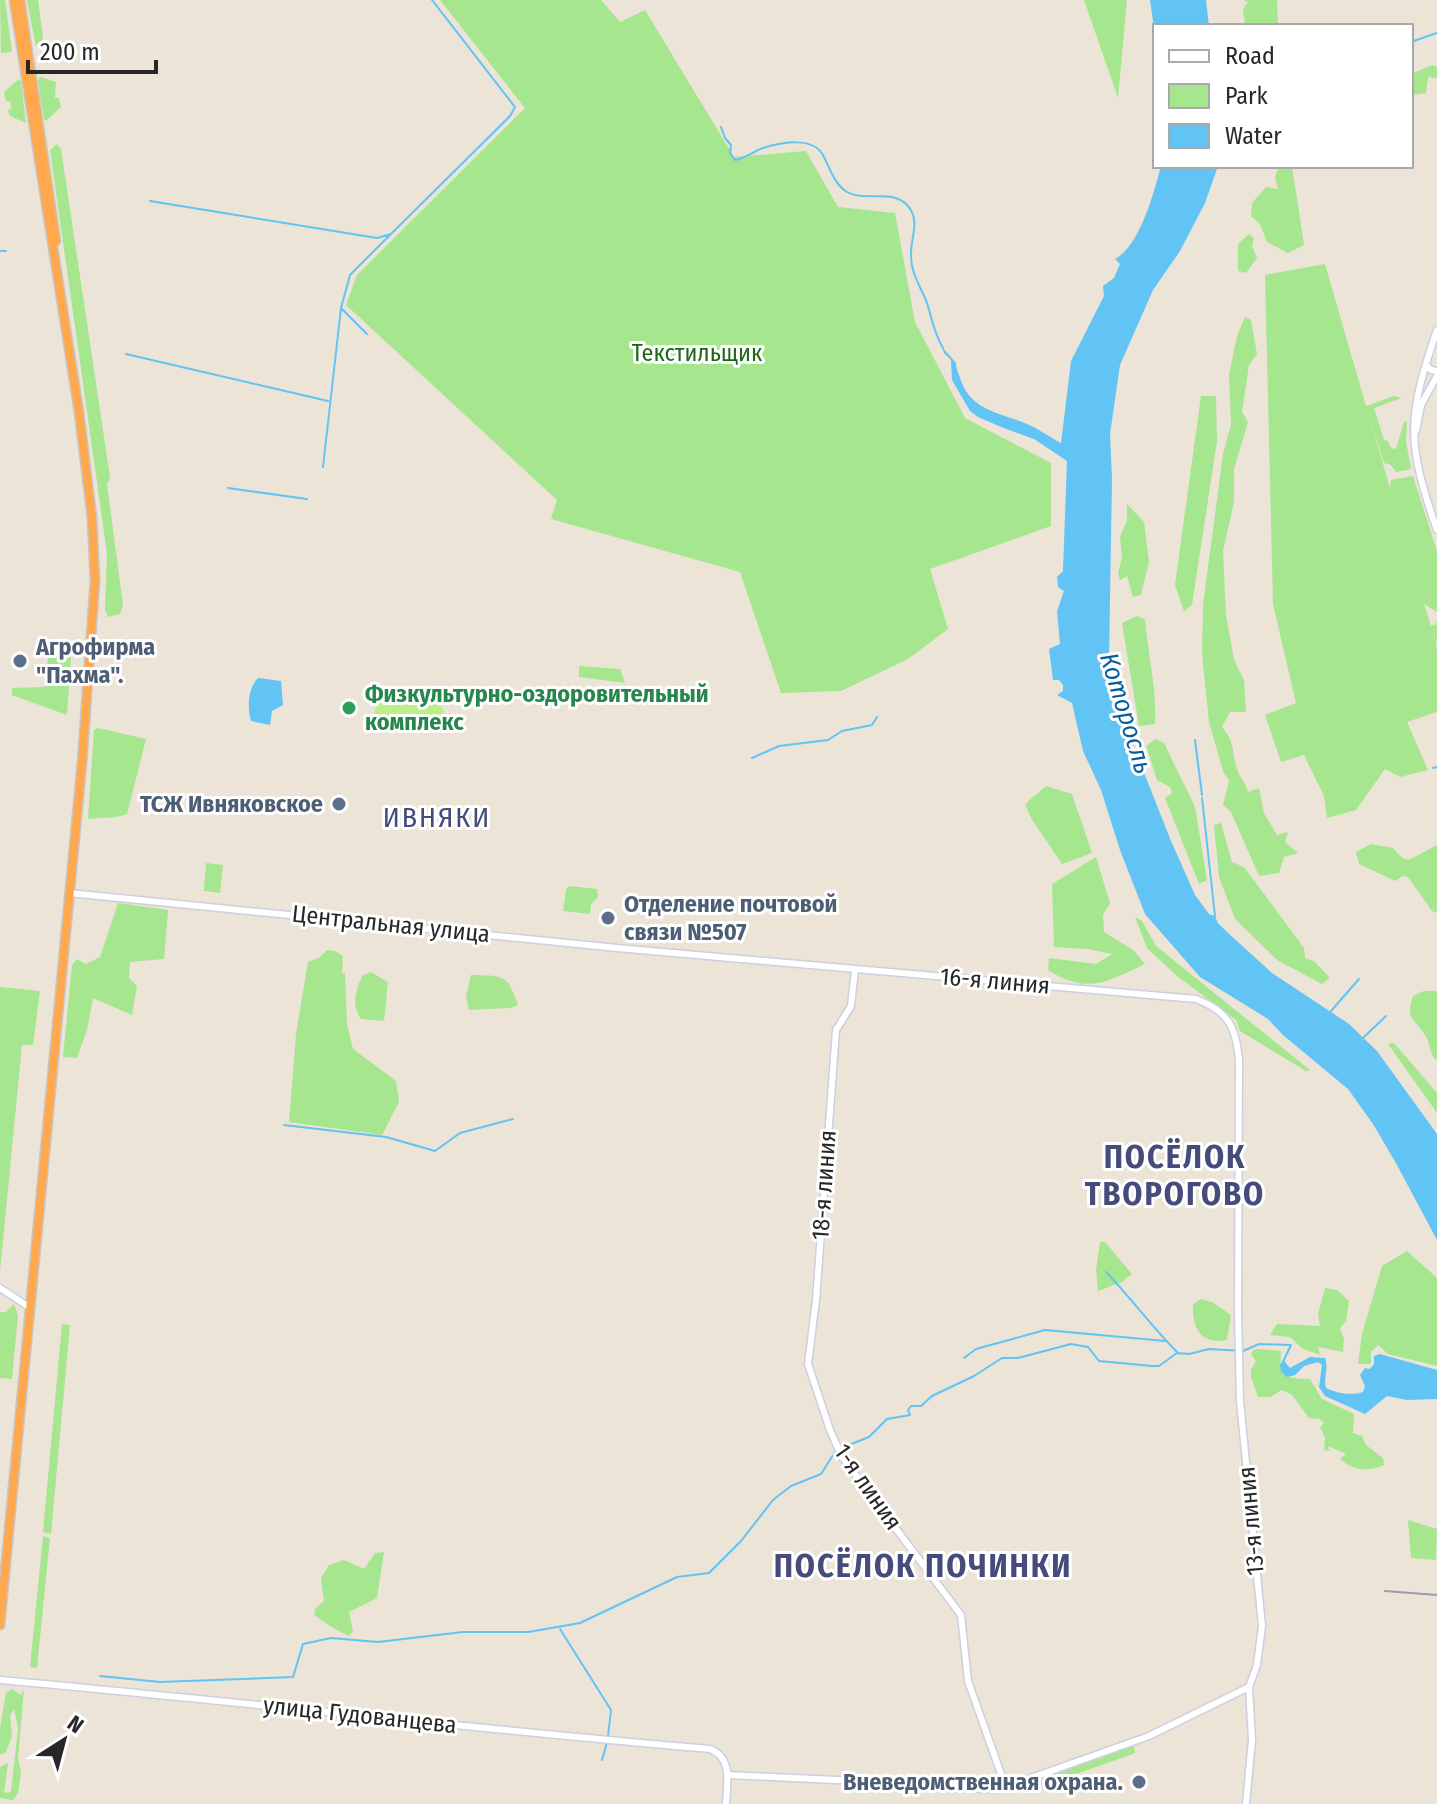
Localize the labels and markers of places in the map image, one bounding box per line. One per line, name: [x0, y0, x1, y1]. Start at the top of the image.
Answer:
place label: Агрофирма "Пахма".: [35, 633, 155, 689]
marker: Агрофирма "Пахма".: [11, 652, 29, 670]
place label: Физкультурно-оздоровительный комплекс: [365, 680, 709, 736]
marker: Физкультурно-оздоровительный комплекс: [340, 699, 358, 717]
place label: ТСЖ Ивняковское: [140, 790, 323, 818]
marker: ТСЖ Ивняковское: [330, 795, 348, 813]
place label: Отделение почтовой связи №507: [624, 890, 837, 946]
marker: Отделение почтовой связи №507: [599, 909, 617, 927]
place label: Вневедомственная охрана.: [843, 1768, 1123, 1796]
marker: Вневедомственная охрана.: [1130, 1773, 1148, 1791]

